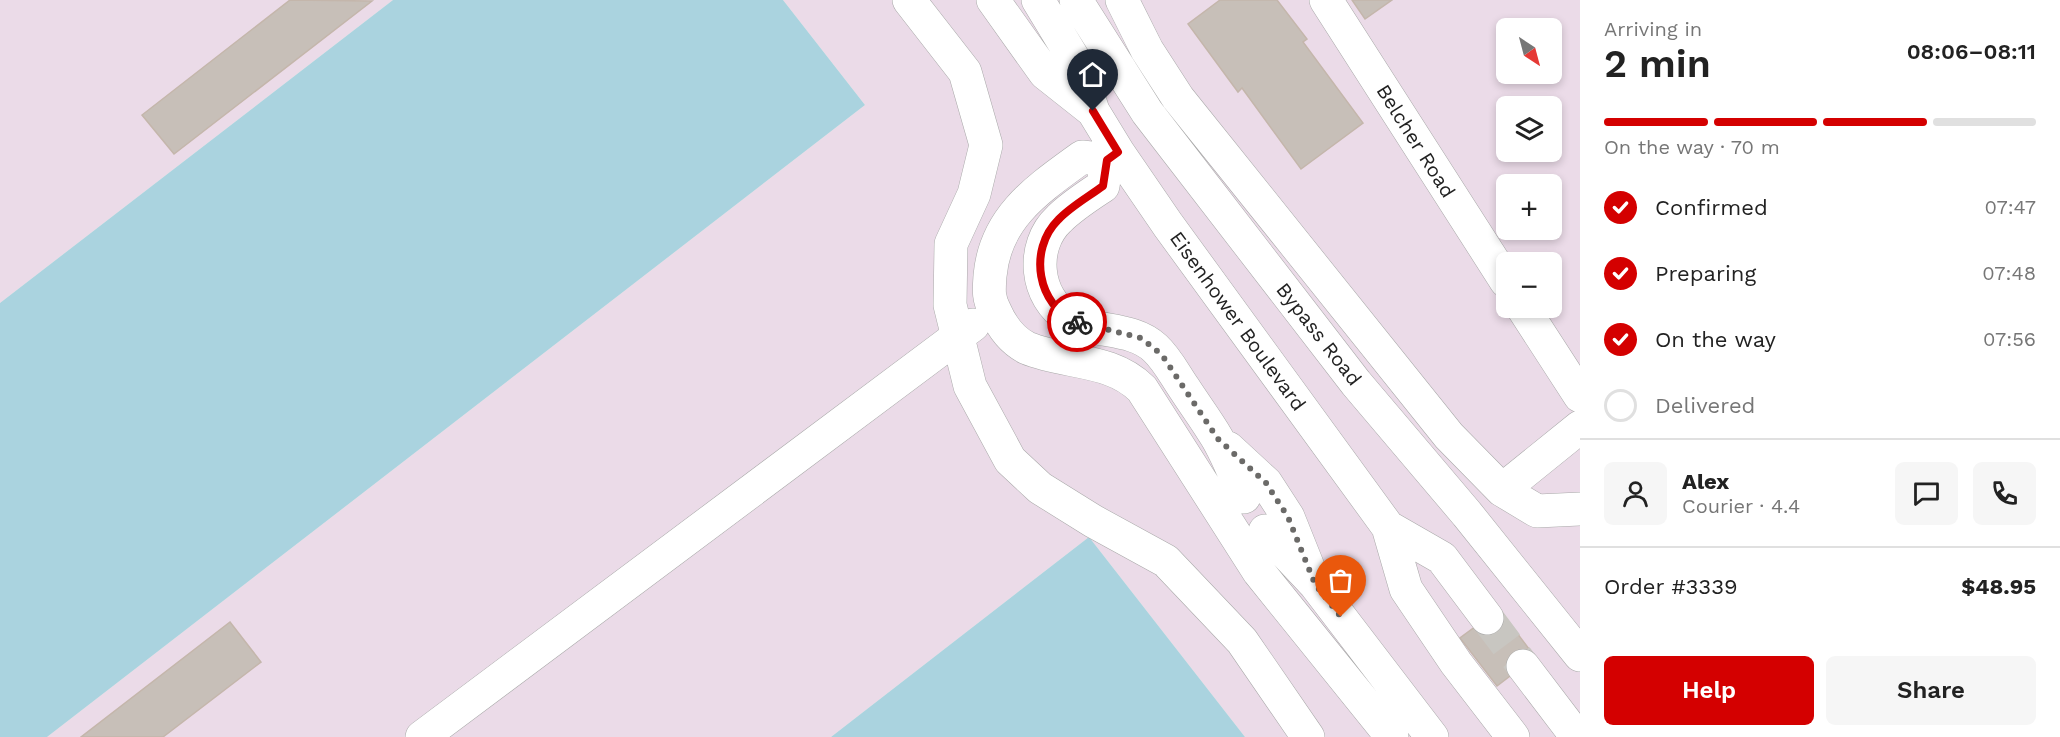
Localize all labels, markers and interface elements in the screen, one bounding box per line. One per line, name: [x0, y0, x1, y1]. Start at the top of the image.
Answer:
text: Arriving in: [1604, 17, 1702, 41]
north arrow: [1496, 18, 1562, 84]
map controls: [1496, 18, 1562, 318]
text: 08:06–08:11: [1907, 39, 2036, 64]
text: 2 min: [1604, 41, 1711, 86]
pin: [1067, 49, 1118, 111]
icon: home: [1076, 58, 1109, 91]
street label: Belcher Road: [1372, 80, 1460, 202]
button: layers: [1496, 96, 1562, 162]
text: On the way · 70 m: [1604, 135, 1780, 159]
button: +: [1496, 174, 1562, 240]
icon: check: [1604, 191, 1637, 224]
text: Confirmed: [1655, 195, 1768, 220]
text: 07:47: [1984, 195, 2036, 219]
street label: Eisenhower Boulevard: [1165, 227, 1311, 415]
button: −: [1496, 252, 1562, 318]
icon: check: [1604, 257, 1637, 290]
text: Preparing: [1655, 261, 1756, 286]
text: 07:48: [1982, 261, 2036, 285]
street label: Bypass Road: [1271, 278, 1367, 390]
courier: [1047, 292, 1107, 352]
icon: bike: [1061, 306, 1094, 339]
icon: check: [1604, 323, 1637, 356]
text: On the way: [1655, 327, 1776, 352]
text: 07:56: [1983, 327, 2036, 351]
text: Delivered: [1655, 393, 1755, 418]
button: person: [1604, 462, 1667, 525]
button: chat: [1895, 462, 1958, 525]
button: phone: [1973, 462, 2036, 525]
text: Alex: [1682, 469, 1729, 494]
text: Courier · 4.4: [1682, 494, 1800, 518]
pin: [1315, 555, 1366, 617]
icon: bag: [1324, 564, 1357, 597]
text: Order #3339: [1604, 574, 1738, 599]
text: $48.95: [1961, 574, 2036, 599]
button: Help: [1604, 656, 1814, 725]
button: Share: [1826, 656, 2036, 725]

